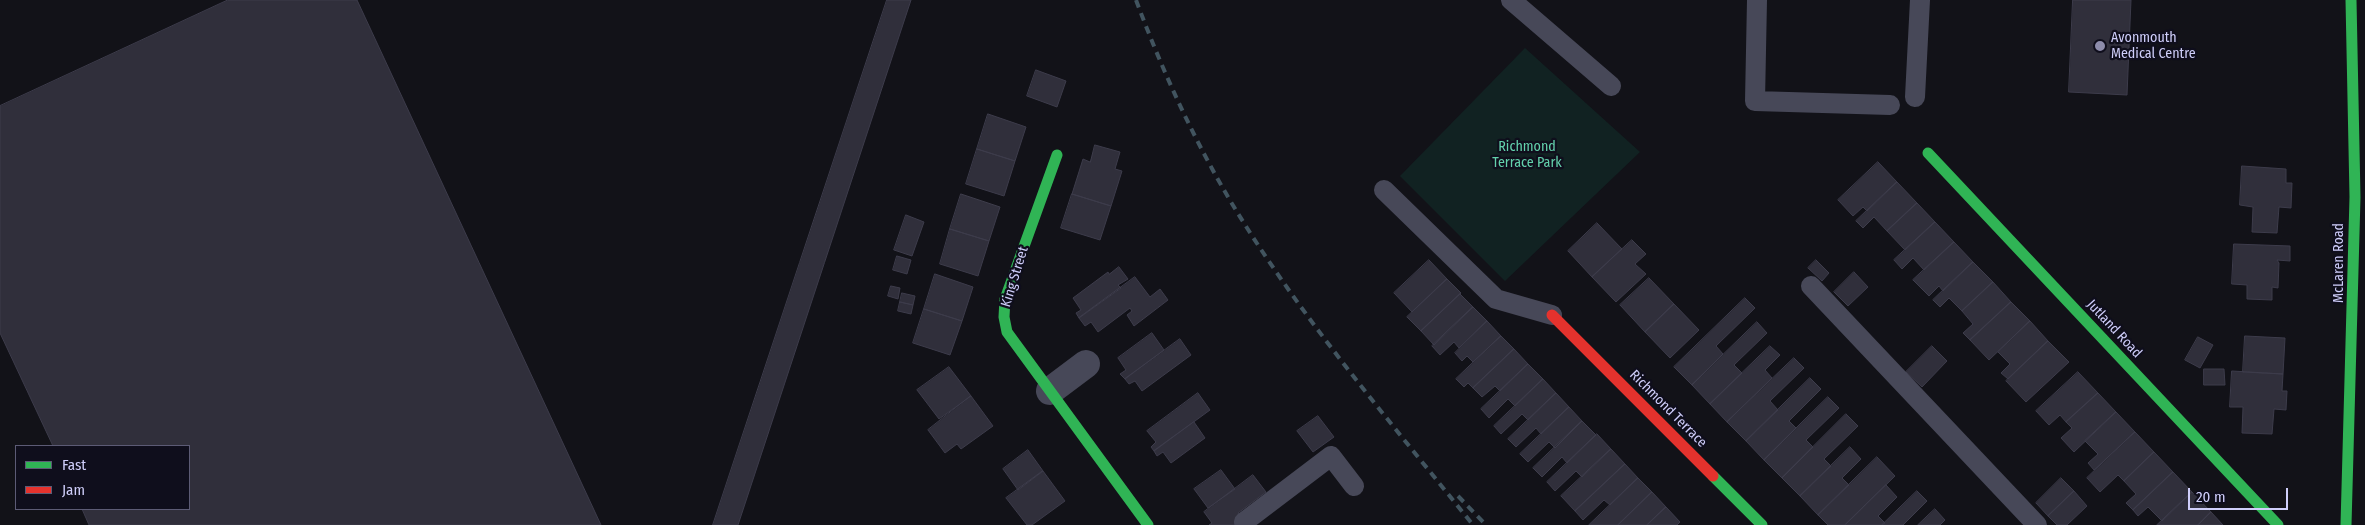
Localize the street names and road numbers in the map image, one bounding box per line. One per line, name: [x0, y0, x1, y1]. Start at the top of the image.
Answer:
street label: McLaren Road: [2331, 223, 2347, 303]
street label: King Street: [998, 245, 1032, 309]
street label: Jutland Road: [2083, 296, 2145, 362]
street label: Richmond Terrace: [1626, 367, 1710, 451]

